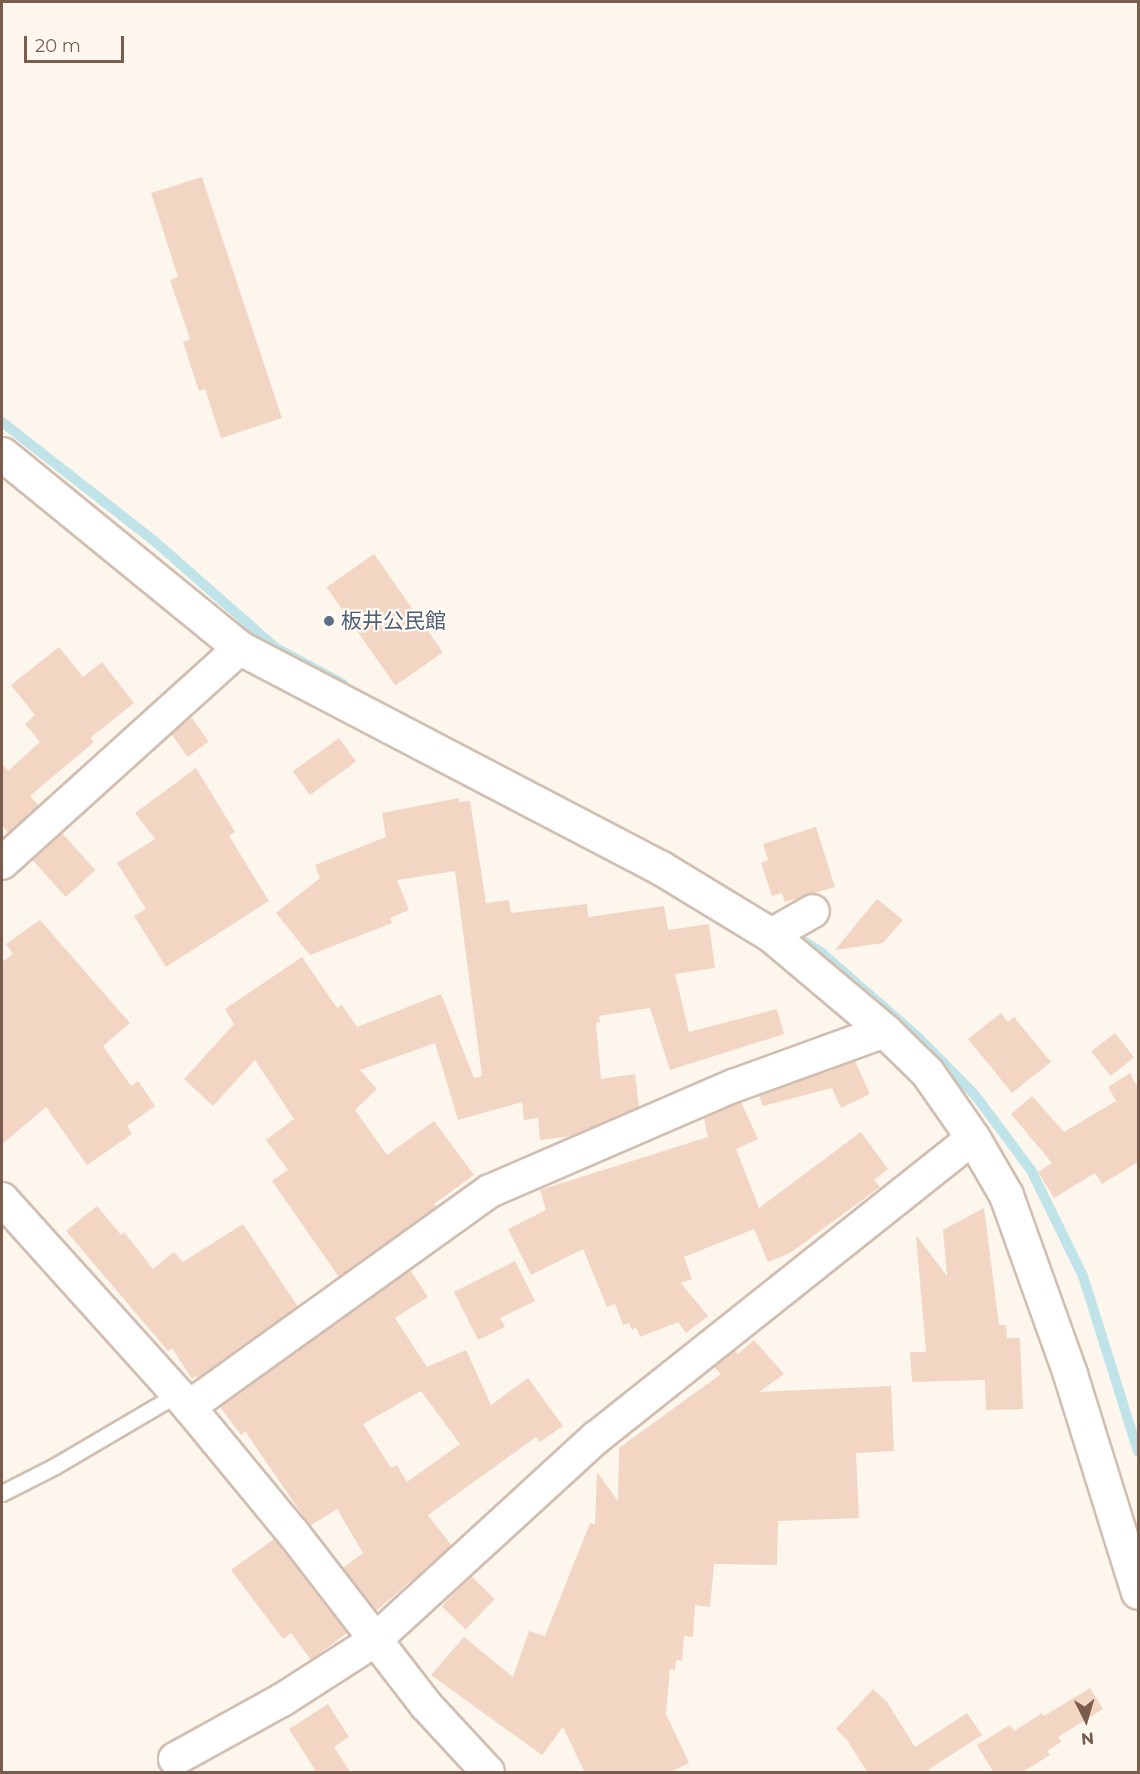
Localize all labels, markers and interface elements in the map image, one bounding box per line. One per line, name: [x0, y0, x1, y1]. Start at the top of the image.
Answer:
scale bar: [27, 24, 128, 62]
text: 20 m: [35, 35, 81, 57]
place label: 板井公民館: [341, 608, 446, 634]
marker: 板井公民館: [322, 614, 336, 628]
north arrow: [1056, 1690, 1116, 1750]
text: N: [1080, 1728, 1095, 1748]

